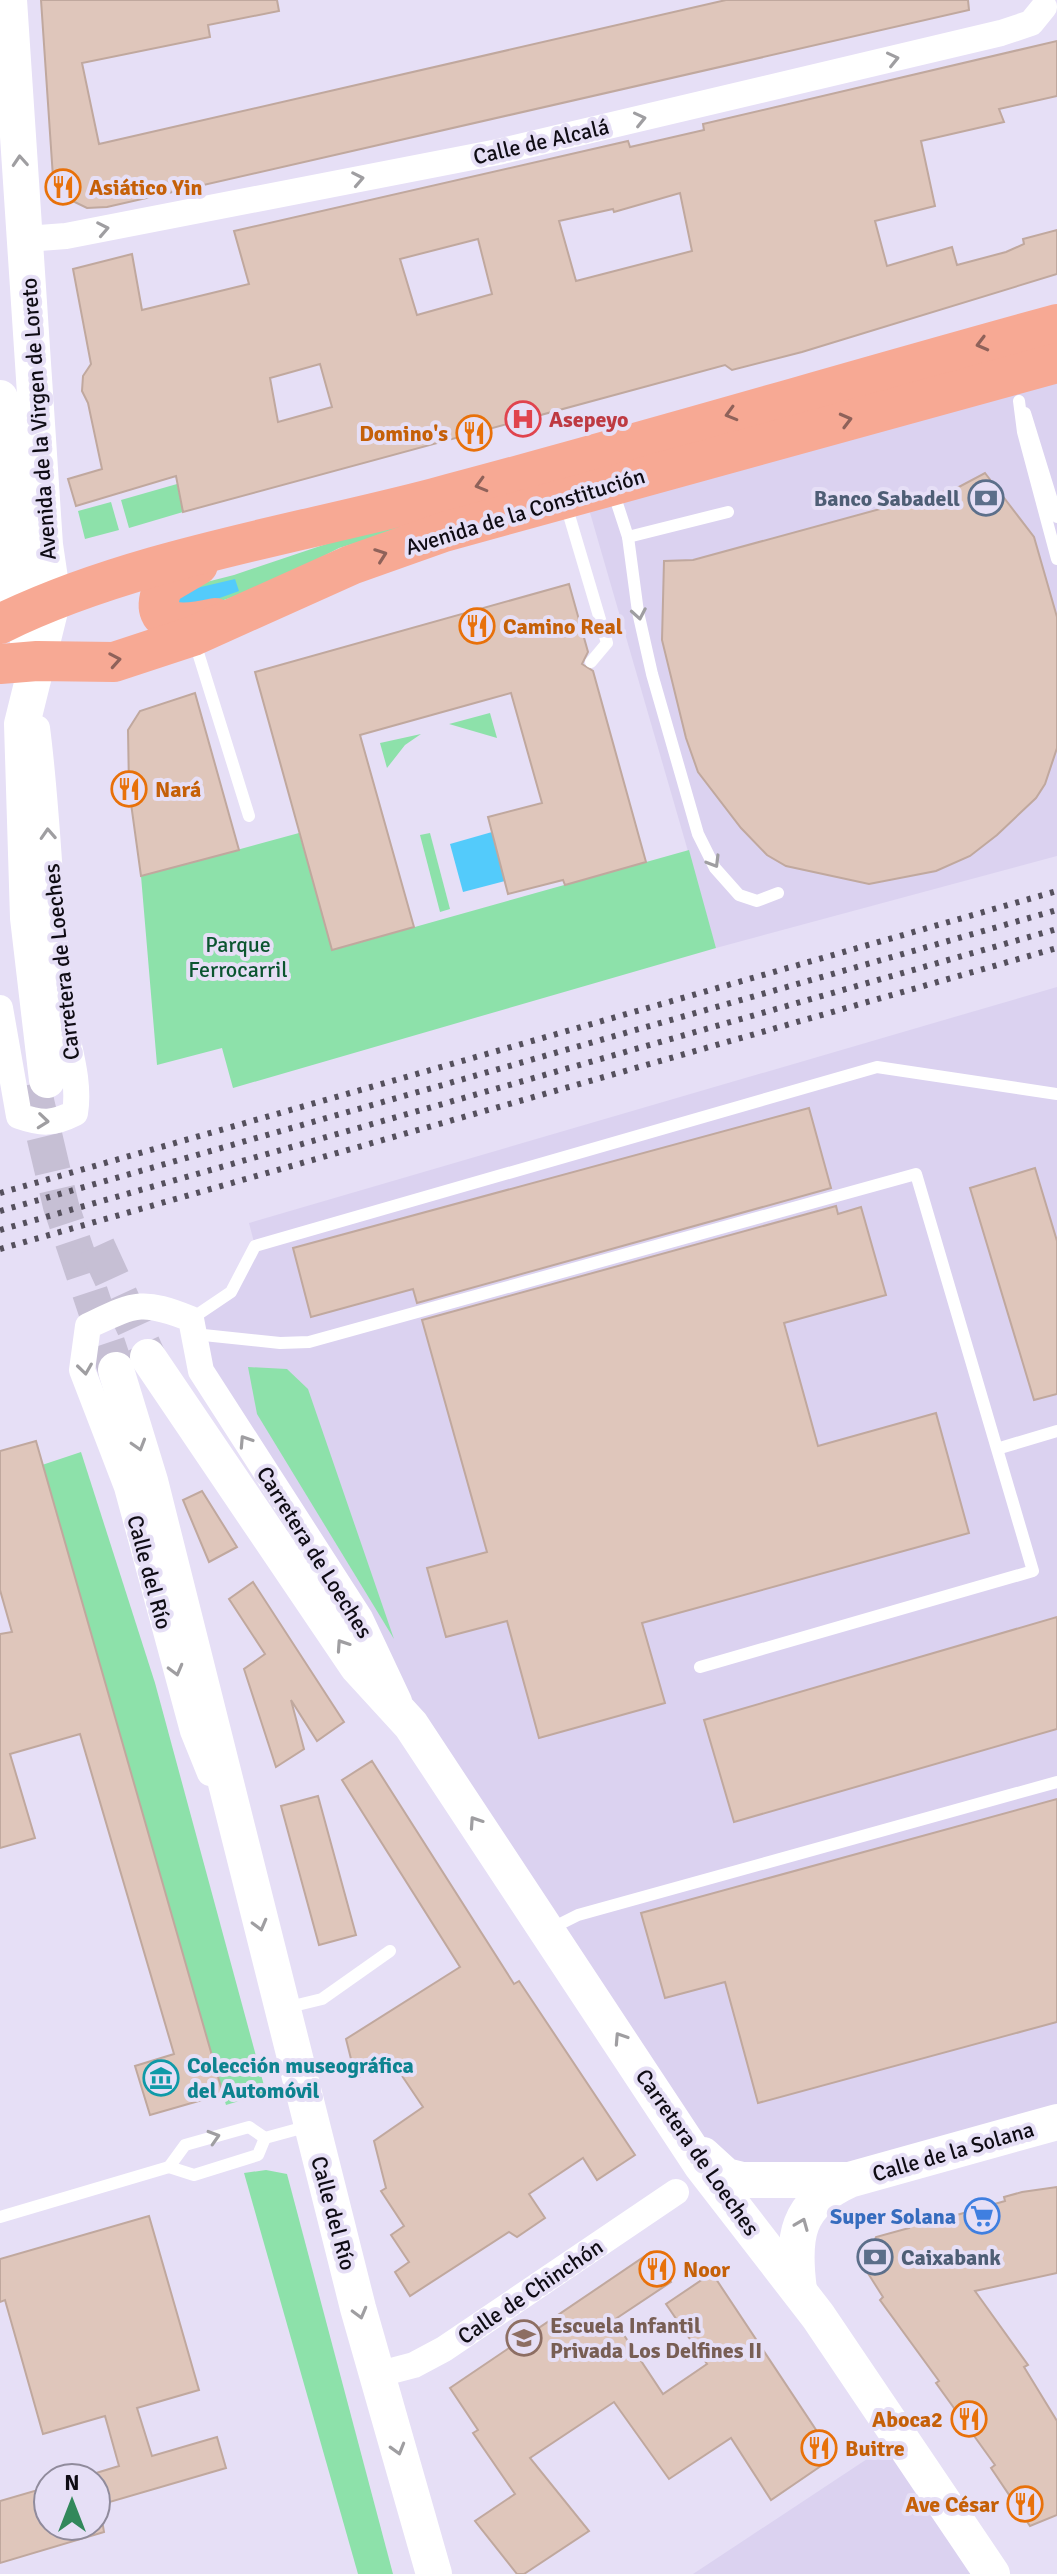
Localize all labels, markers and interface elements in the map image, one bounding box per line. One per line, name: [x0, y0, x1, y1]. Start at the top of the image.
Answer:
one-way arrow: [885, 51, 899, 68]
one-way arrow: [632, 111, 646, 128]
street label: Calle de Alcalá: [470, 113, 612, 170]
one-way arrow: [12, 154, 29, 167]
restaurant icon: Asiático Yin: [44, 168, 82, 206]
one-way arrow: [351, 172, 365, 189]
place label: Asiático Yin: [89, 174, 203, 201]
one-way arrow: [96, 222, 110, 239]
street label: Avenida de la Virgen de Loreto: [15, 277, 62, 561]
one-way arrow: [975, 335, 989, 352]
hospital icon: Asepeyo: [504, 400, 542, 438]
one-way arrow: [725, 405, 739, 421]
place label: Asepeyo: [549, 406, 628, 433]
one-way arrow: [839, 413, 853, 430]
restaurant icon: Domino's: [455, 414, 493, 452]
place label: Domino's: [359, 420, 448, 447]
street label: Avenida de la Constitución: [402, 462, 648, 561]
one-way arrow: [475, 475, 489, 492]
bank icon: Banco Sabadell: [967, 479, 1005, 517]
place label: Banco Sabadell: [814, 485, 960, 512]
one-way arrow: [373, 548, 387, 564]
restaurant icon: Camino Real: [458, 607, 496, 645]
one-way arrow: [629, 607, 646, 621]
place label: Camino Real: [503, 613, 623, 640]
one-way arrow: [108, 652, 122, 669]
restaurant icon: Nará: [110, 770, 148, 808]
place label: Nará: [155, 776, 201, 803]
one-way arrow: [40, 827, 57, 840]
one-way arrow: [704, 853, 719, 868]
street label: Carretera de Loeches: [38, 862, 85, 1062]
park label: Parque Ferrocarril: [188, 931, 288, 983]
one-way arrow: [36, 1112, 49, 1129]
one-way arrow: [76, 1362, 93, 1375]
one-way arrow: [240, 1435, 255, 1449]
one-way arrow: [130, 1438, 146, 1451]
street label: Carretera de Loeches: [251, 1461, 378, 1643]
street label: Calle del Río: [121, 1512, 178, 1632]
one-way arrow: [337, 1639, 352, 1653]
one-way arrow: [167, 1663, 184, 1677]
one-way arrow: [470, 1817, 485, 1831]
one-way arrow: [250, 1918, 267, 1932]
one-way arrow: [615, 2032, 630, 2047]
place label: Colección museográfica del Automóvil: [187, 2052, 414, 2104]
museum icon: Colección museográfica del Automóvil: [142, 2059, 180, 2097]
street label: Carretera de Loeches: [630, 2064, 765, 2241]
street label: Calle de la Solana: [869, 2115, 1037, 2187]
one-way arrow: [206, 2130, 220, 2146]
street label: Calle del Río: [305, 2153, 362, 2273]
supermarket icon: Super Solana: [963, 2197, 1001, 2235]
place label: Super Solana: [830, 2203, 956, 2230]
one-way arrow: [793, 2218, 809, 2232]
street label: Calle de Chinchón: [453, 2233, 608, 2350]
bank icon: Caixabank: [856, 2238, 894, 2276]
place label: Caixabank: [901, 2244, 1001, 2271]
restaurant icon: Noor: [638, 2250, 676, 2288]
place label: Noor: [683, 2256, 730, 2283]
one-way arrow: [350, 2305, 367, 2319]
place label: Escuela Infantil Privada Los Delfines II: [550, 2312, 762, 2364]
school or university icon: Escuela Infantil Privada Los Delfines II: [505, 2319, 543, 2357]
restaurant icon: Aboca2: [950, 2400, 988, 2438]
place label: Aboca2: [872, 2406, 943, 2433]
restaurant icon: Buitre: [800, 2429, 838, 2467]
place label: Buitre: [845, 2435, 905, 2462]
one-way arrow: [389, 2442, 405, 2456]
north arrow: [32, 2462, 112, 2542]
text: N: [64, 2469, 80, 2496]
restaurant icon: Ave César: [1006, 2485, 1044, 2523]
place label: Ave César: [905, 2491, 999, 2518]

